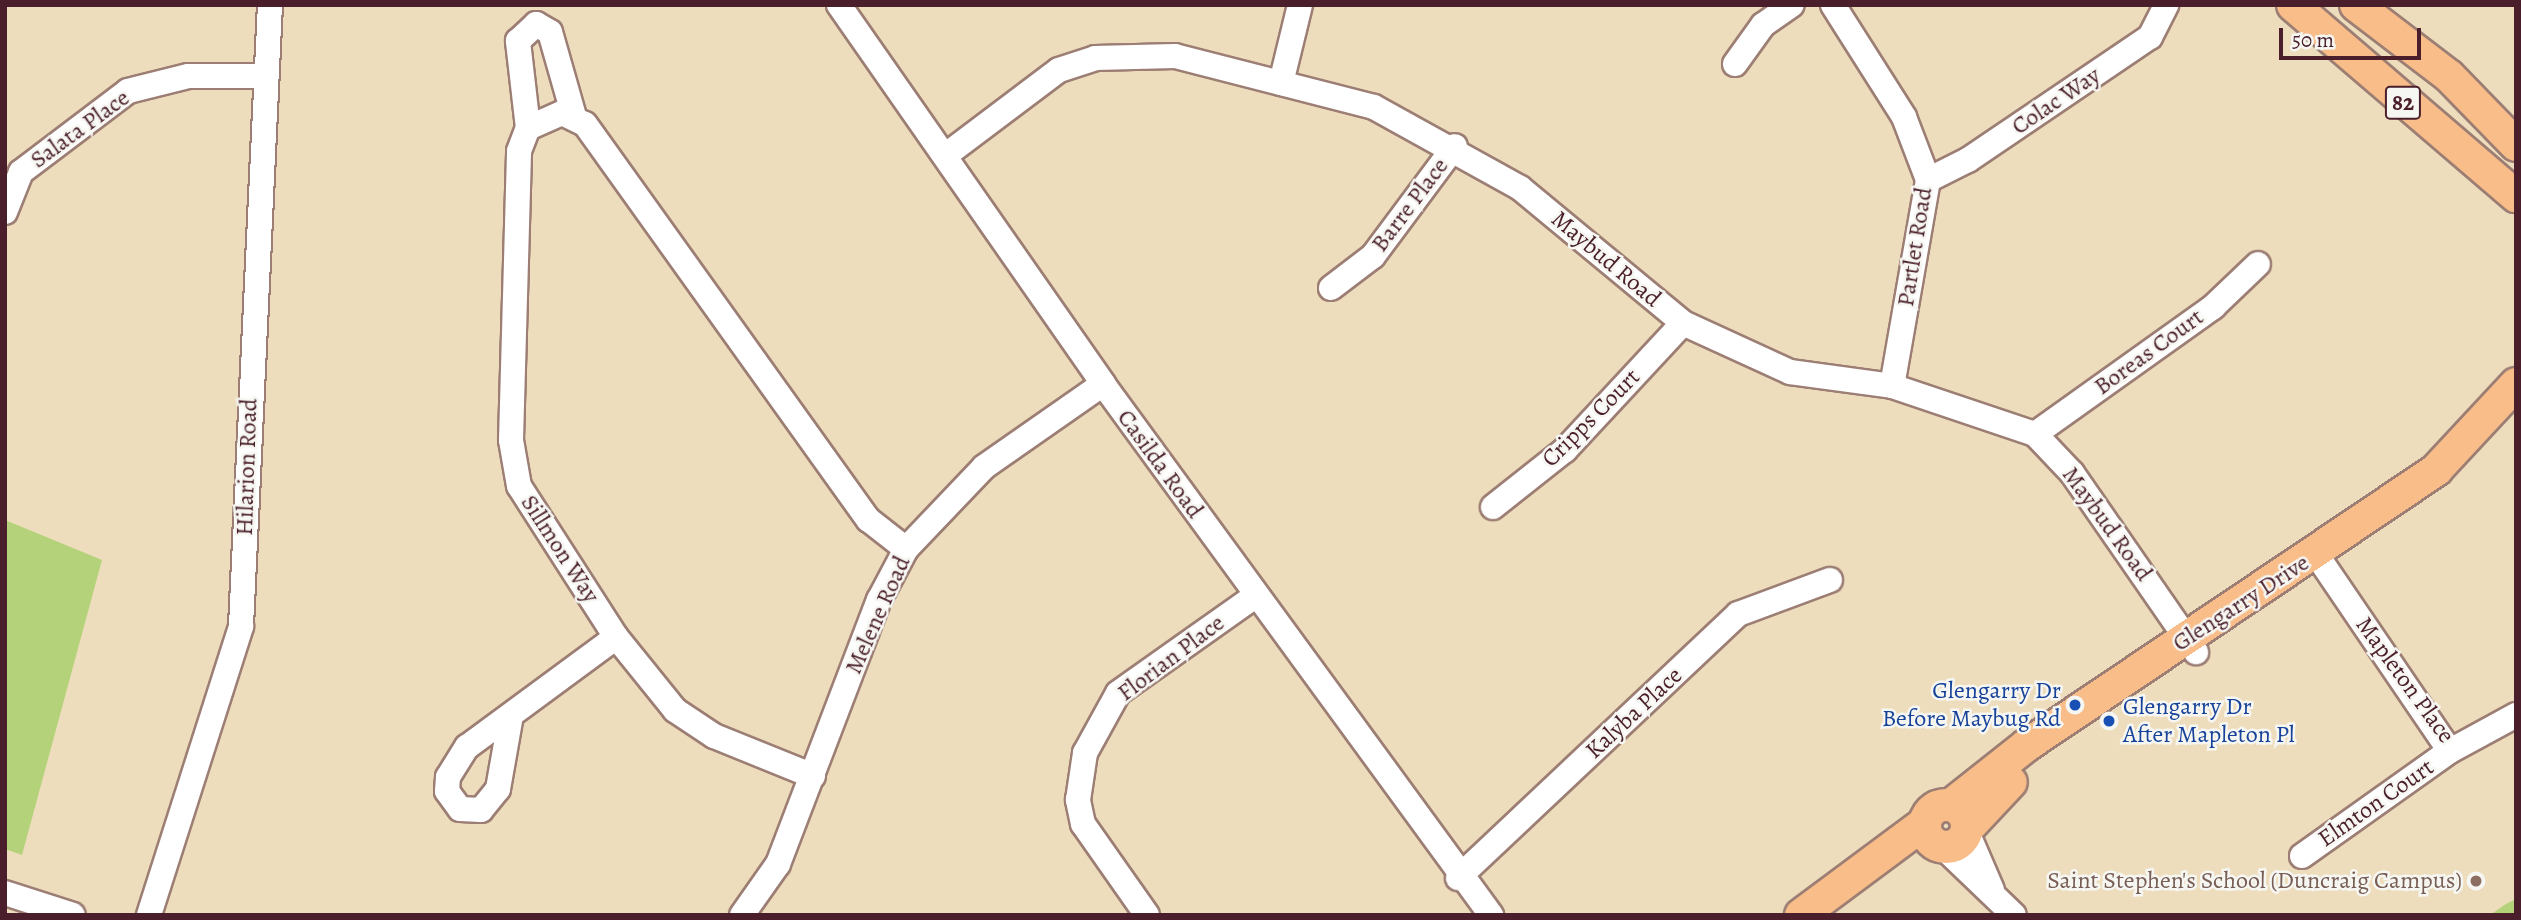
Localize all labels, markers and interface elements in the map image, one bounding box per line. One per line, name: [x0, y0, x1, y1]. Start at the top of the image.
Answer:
scale bar: [2283, 14, 2425, 58]
text: 50 m: [2292, 26, 2334, 54]
street label: Colac Way: [2006, 61, 2106, 141]
road number: 82: [2384, 83, 2422, 122]
street label: Salata Place: [25, 84, 135, 174]
street label: Barre Place: [1365, 152, 1455, 258]
street label: Partlet Road: [1891, 185, 1939, 309]
street label: Maybud Road: [1545, 205, 1667, 313]
street label: Boreas Court: [2089, 303, 2209, 401]
street label: Cripps Court: [1536, 363, 1646, 473]
street label: Hilarion Road: [230, 398, 264, 536]
street label: Casilda Road: [1111, 404, 1209, 524]
street label: Maybud Road: [2056, 461, 2158, 587]
street label: Sillmon Way: [515, 490, 605, 608]
street label: Glengarry Drive: [2168, 548, 2314, 658]
street label: Melene Road: [839, 552, 917, 678]
street label: Florian Place: [1112, 609, 1230, 707]
street label: Mapleton Place: [2350, 611, 2460, 749]
street label: Kalyba Place: [1580, 661, 1688, 765]
place label: Glengarry Dr Before Maybug Rd: [1882, 677, 2061, 733]
place label: Glengarry Dr After Mapleton Pl: [2123, 693, 2295, 749]
marker: Glengarry Dr Before Maybug Rd: [2067, 697, 2083, 713]
marker: Glengarry Dr After Mapleton Pl: [2101, 713, 2117, 729]
street label: Elmton Court: [2313, 753, 2439, 853]
place label: Saint Stephen's School (Duncraig Campus): [2047, 867, 2462, 895]
marker: Saint Stephen's School (Duncraig Campus): [2468, 873, 2484, 889]

